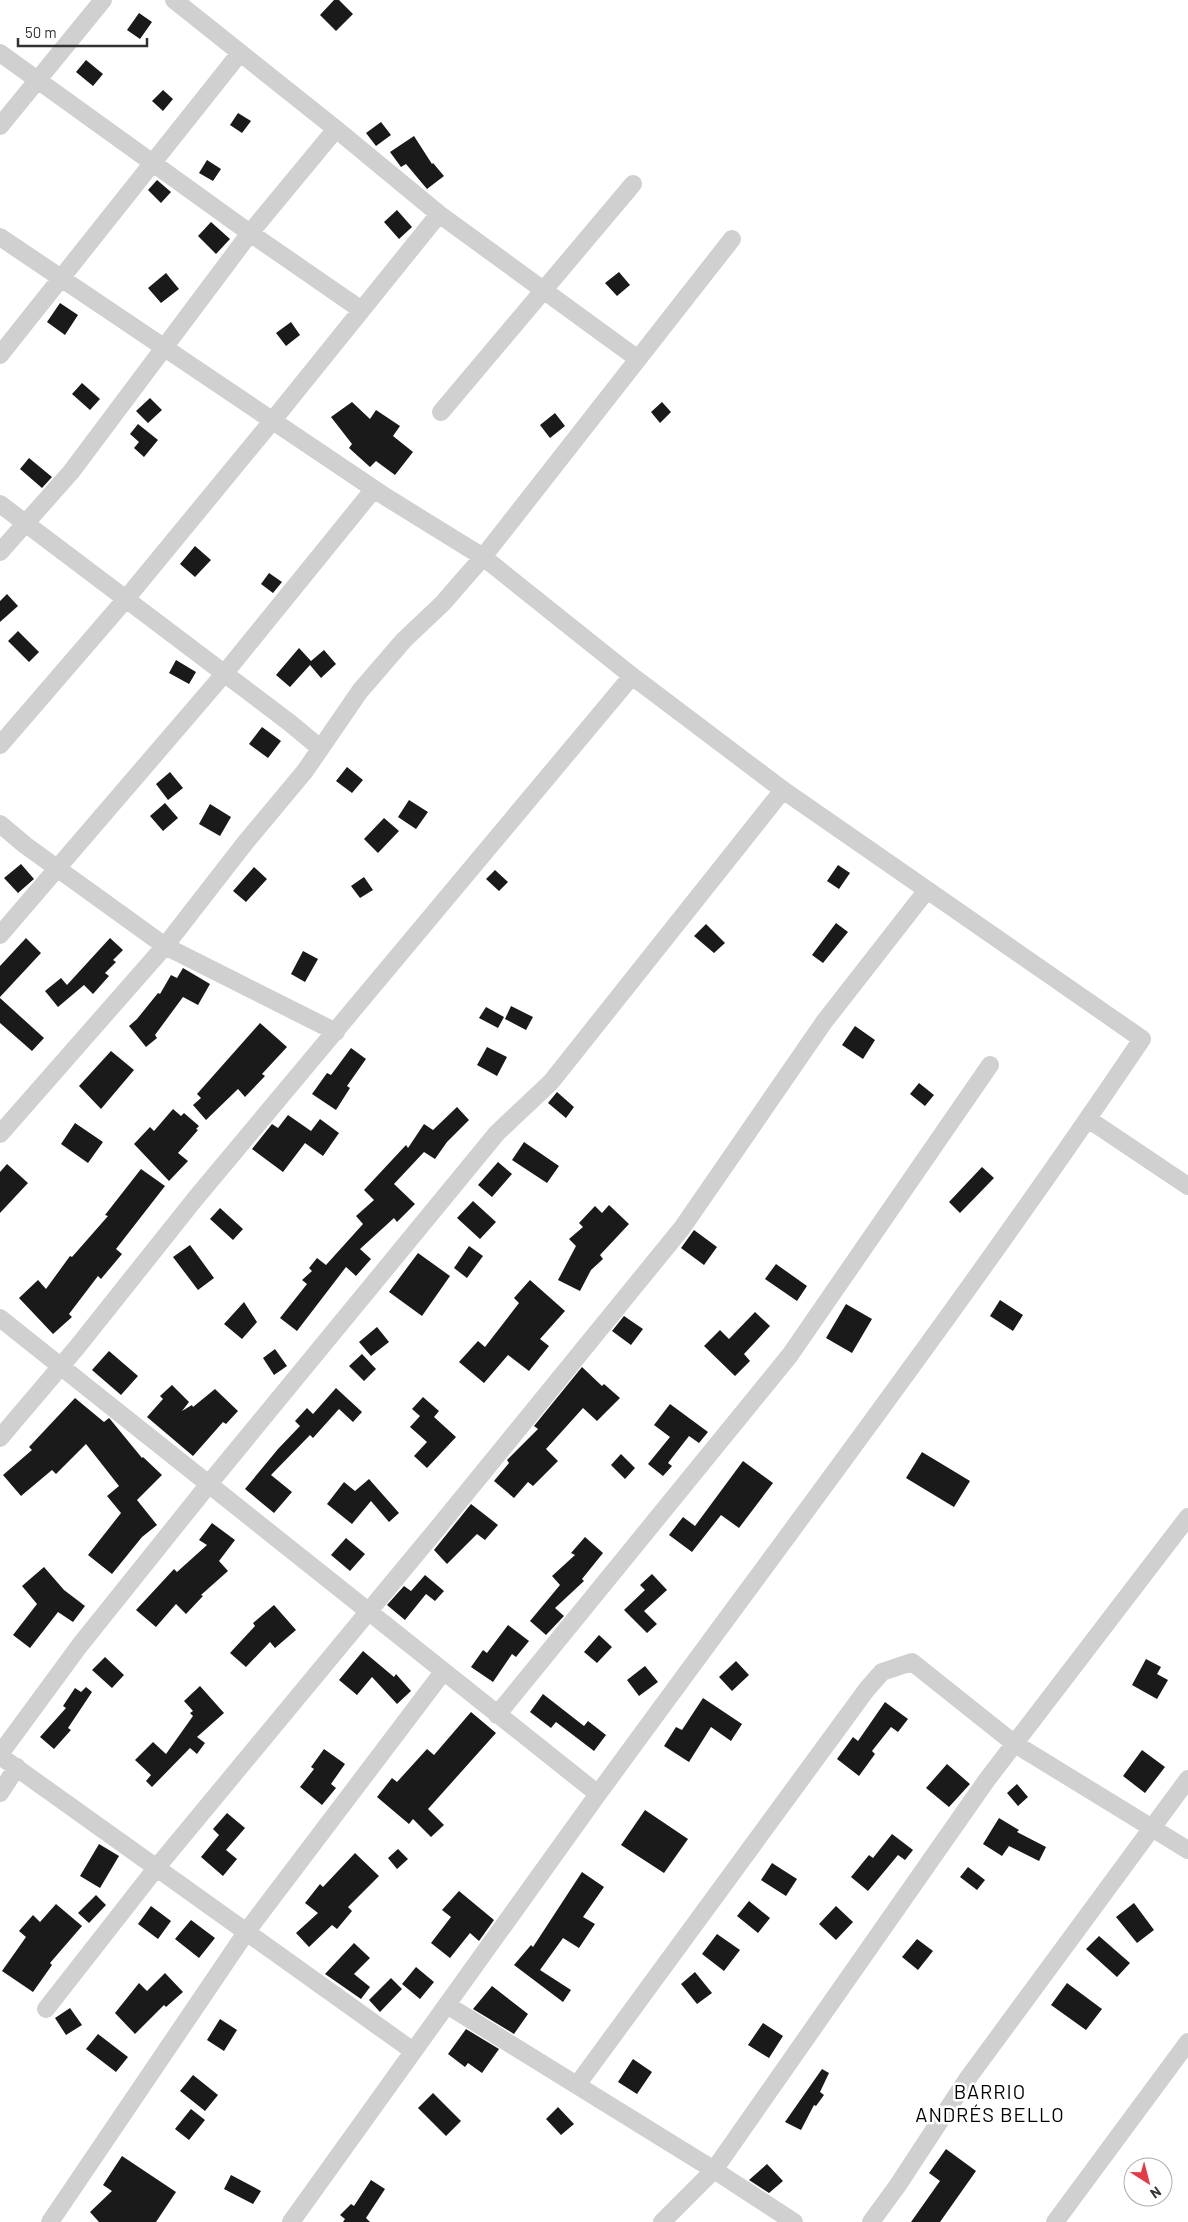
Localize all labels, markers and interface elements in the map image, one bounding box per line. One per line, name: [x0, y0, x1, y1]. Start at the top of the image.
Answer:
scale bar: [18, 15, 146, 47]
text: 50 m: [25, 23, 57, 41]
district label: BARRIO ANDRÉS BELLO: [915, 2079, 1065, 2126]
north arrow: [1123, 2157, 1173, 2207]
text: N: [1147, 2183, 1165, 2203]

